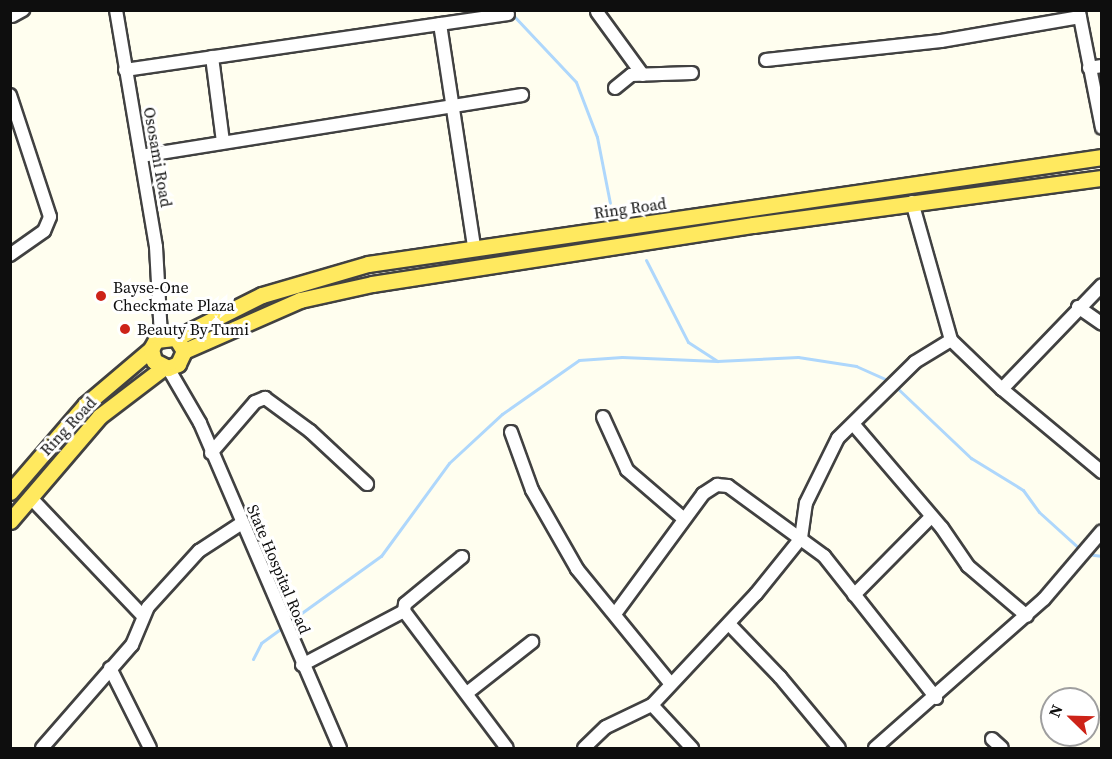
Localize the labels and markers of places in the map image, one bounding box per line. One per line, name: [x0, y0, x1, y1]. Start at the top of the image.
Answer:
place label: Bayse-One Checkmate Plaza: [113, 277, 235, 315]
marker: Bayse-One Checkmate Plaza: [94, 289, 108, 303]
place label: Beauty By Tumi: [137, 319, 249, 339]
marker: Beauty By Tumi: [118, 322, 132, 336]

